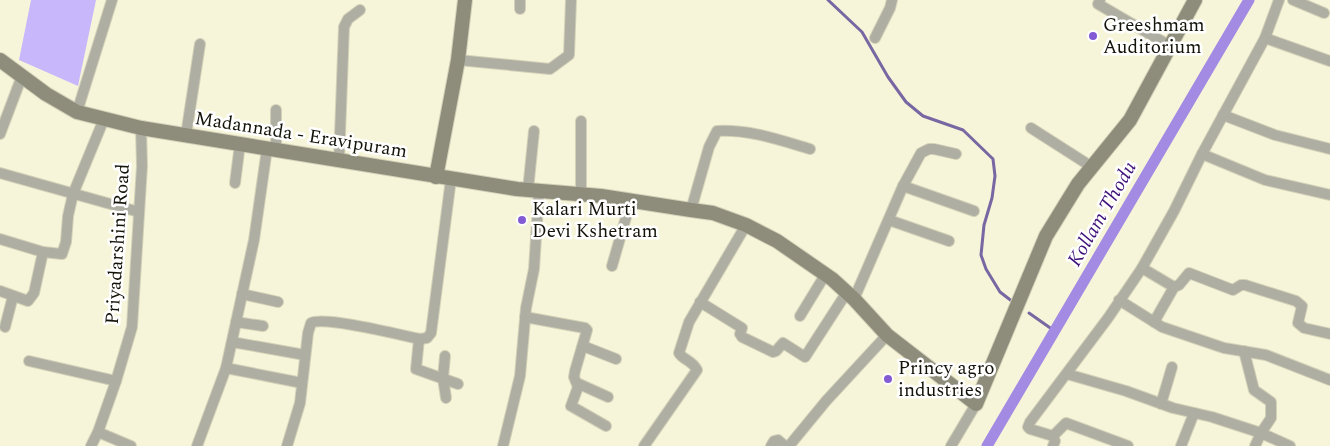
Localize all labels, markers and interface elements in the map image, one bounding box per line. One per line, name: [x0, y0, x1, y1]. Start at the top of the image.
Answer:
place label: Greeshmam Auditorium: [1103, 11, 1205, 62]
marker: Greeshmam Auditorium: [1087, 30, 1099, 42]
street label: Madannada - Eravipuram: [193, 104, 409, 166]
water label: Kollam Thodu: [1060, 155, 1145, 272]
street label: Priyadarshini Road: [98, 163, 138, 325]
place label: Kalari Murti Devi Kshetram: [532, 195, 658, 246]
marker: Kalari Murti Devi Kshetram: [516, 214, 528, 226]
place label: Princy agro industries: [898, 354, 995, 405]
marker: Princy agro industries: [882, 373, 894, 385]

